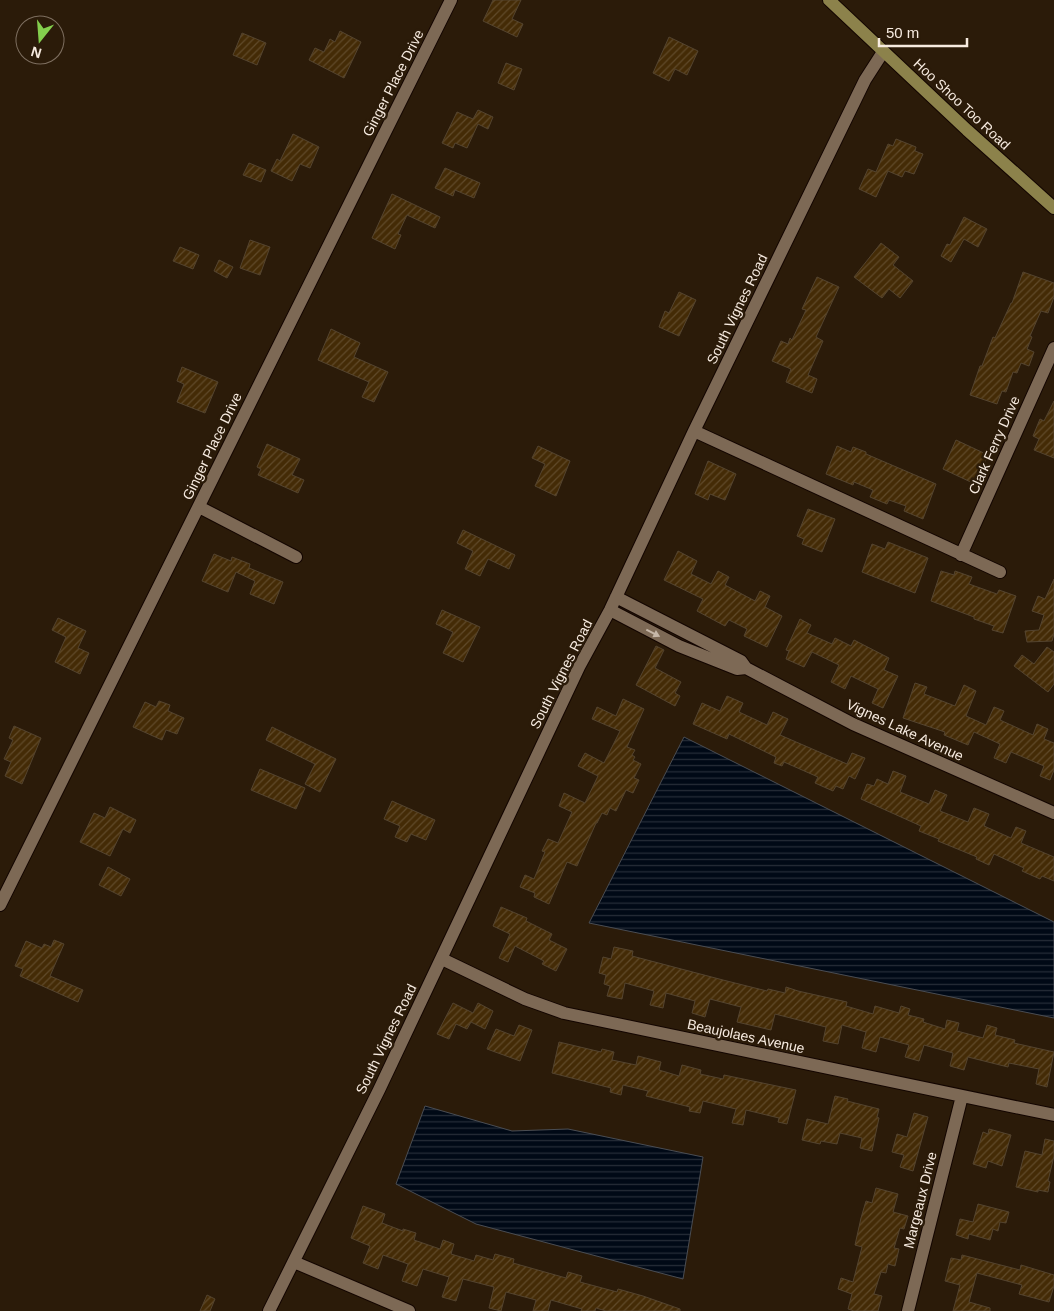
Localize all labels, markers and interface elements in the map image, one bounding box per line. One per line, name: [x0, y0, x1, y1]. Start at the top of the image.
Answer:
north arrow: [15, 15, 65, 65]
scale bar: [879, 15, 966, 47]
text: 50 m: [886, 24, 919, 41]
street label: Ginger Place Drive: [359, 27, 427, 139]
text: N: [29, 43, 43, 62]
street label: Hoo Shoo Too Road: [911, 55, 1013, 153]
street label: South Vignes Road: [703, 251, 771, 367]
street label: Ginger Place Drive: [179, 390, 245, 502]
street label: Clark Ferry Drive: [965, 393, 1023, 497]
street label: South Vignes Road: [527, 617, 595, 731]
one-way arrow: [646, 629, 660, 637]
street label: Vignes Lake Avenue: [844, 696, 966, 764]
street label: South Vignes Road: [352, 981, 420, 1097]
street label: Beaujolaes Avenue: [686, 1016, 806, 1056]
street label: Margeaux Drive: [900, 1150, 940, 1250]

